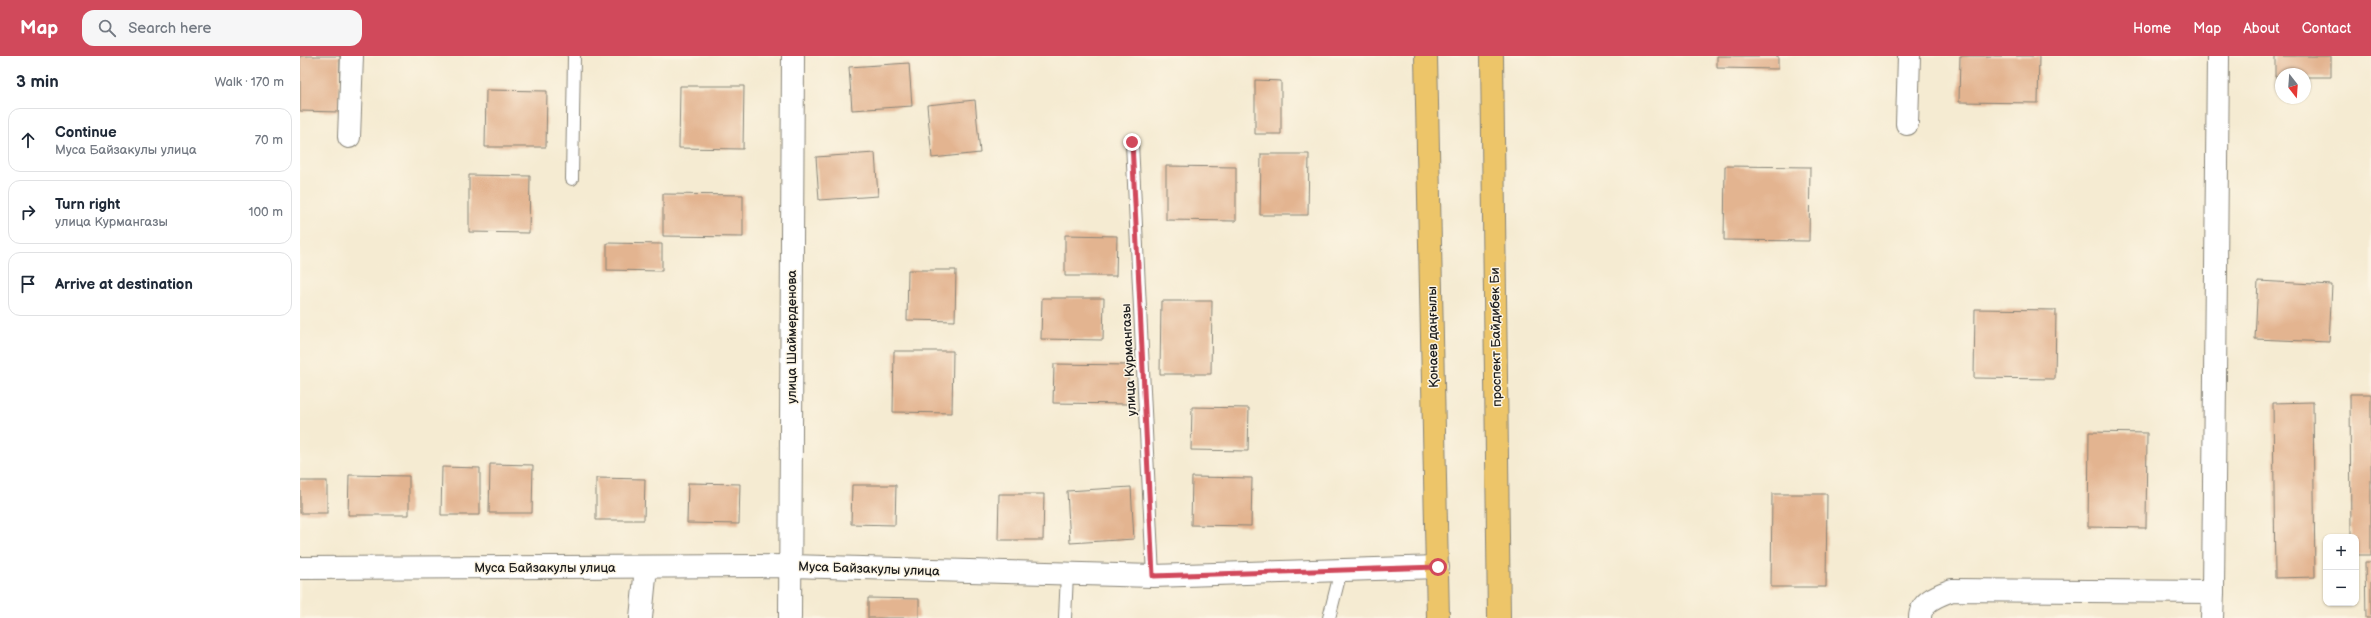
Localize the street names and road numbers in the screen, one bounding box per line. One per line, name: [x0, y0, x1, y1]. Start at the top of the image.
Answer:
street label: проспект Байдибек Би: [1487, 267, 1505, 407]
street label: улица Шаймерденова: [784, 270, 800, 404]
street label: Қонаев даңғылы: [1424, 286, 1442, 388]
street label: улица Курмангазы: [1118, 303, 1140, 417]
street label: Муса Байзакулы улица: [798, 559, 940, 579]
street label: Муса Байзакулы улица: [474, 560, 616, 576]

